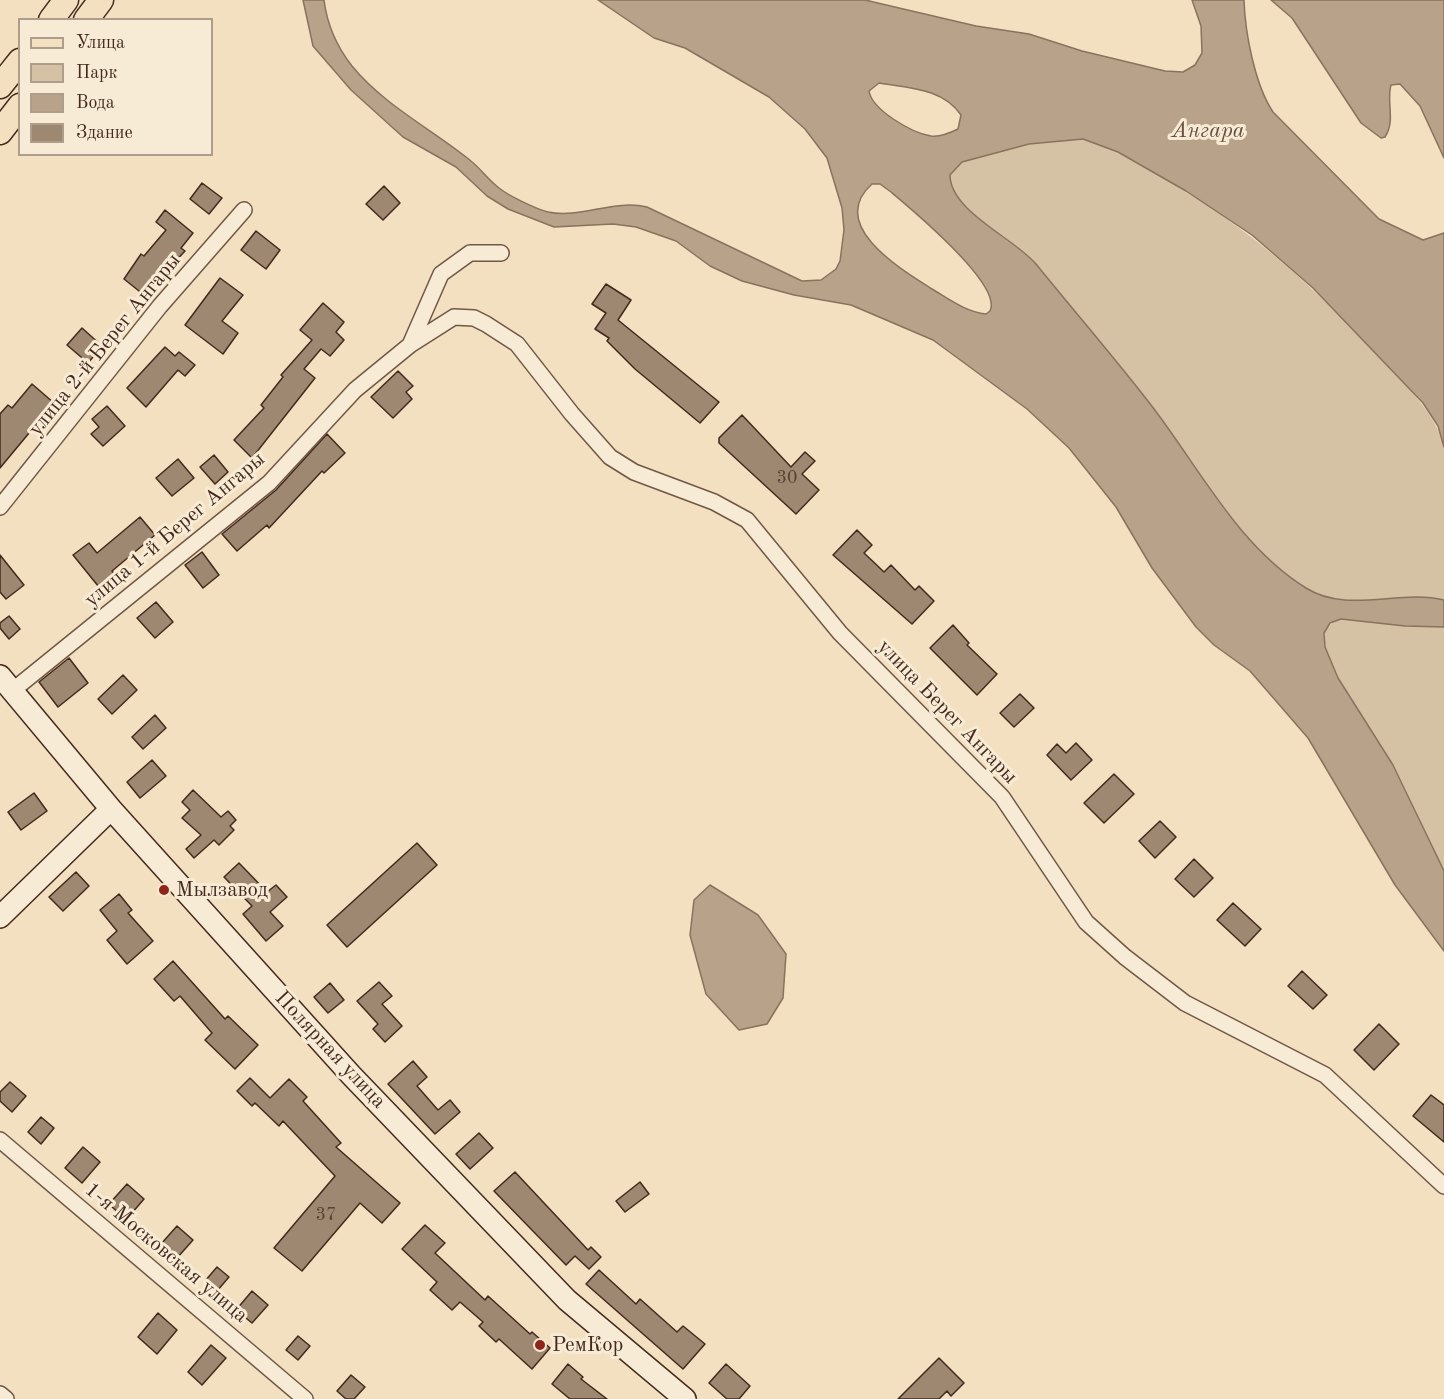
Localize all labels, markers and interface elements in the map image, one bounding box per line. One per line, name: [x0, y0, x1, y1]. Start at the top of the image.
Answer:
legend: [18, 18, 213, 156]
text: Улица: [76, 34, 125, 52]
text: Парк: [76, 64, 117, 82]
text: Вода: [76, 94, 115, 112]
water label: Ангара: [1171, 118, 1245, 144]
text: Здание: [76, 124, 133, 142]
street label: улица 2-й Берег Ангары: [23, 248, 187, 442]
street label: улица 1-й Берег Ангары: [80, 447, 270, 613]
house number: 30: [777, 467, 797, 489]
street label: улица Берег Ангары: [872, 635, 1022, 789]
place label: Мылзавод: [176, 877, 268, 903]
marker: Мылзавод: [157, 883, 171, 897]
street label: Полярная улица: [269, 986, 391, 1114]
street label: 1-я Московская улица: [79, 1177, 253, 1329]
house number: 37: [316, 1204, 336, 1226]
place label: РемКор: [552, 1332, 623, 1358]
marker: РемКор: [533, 1338, 547, 1352]

